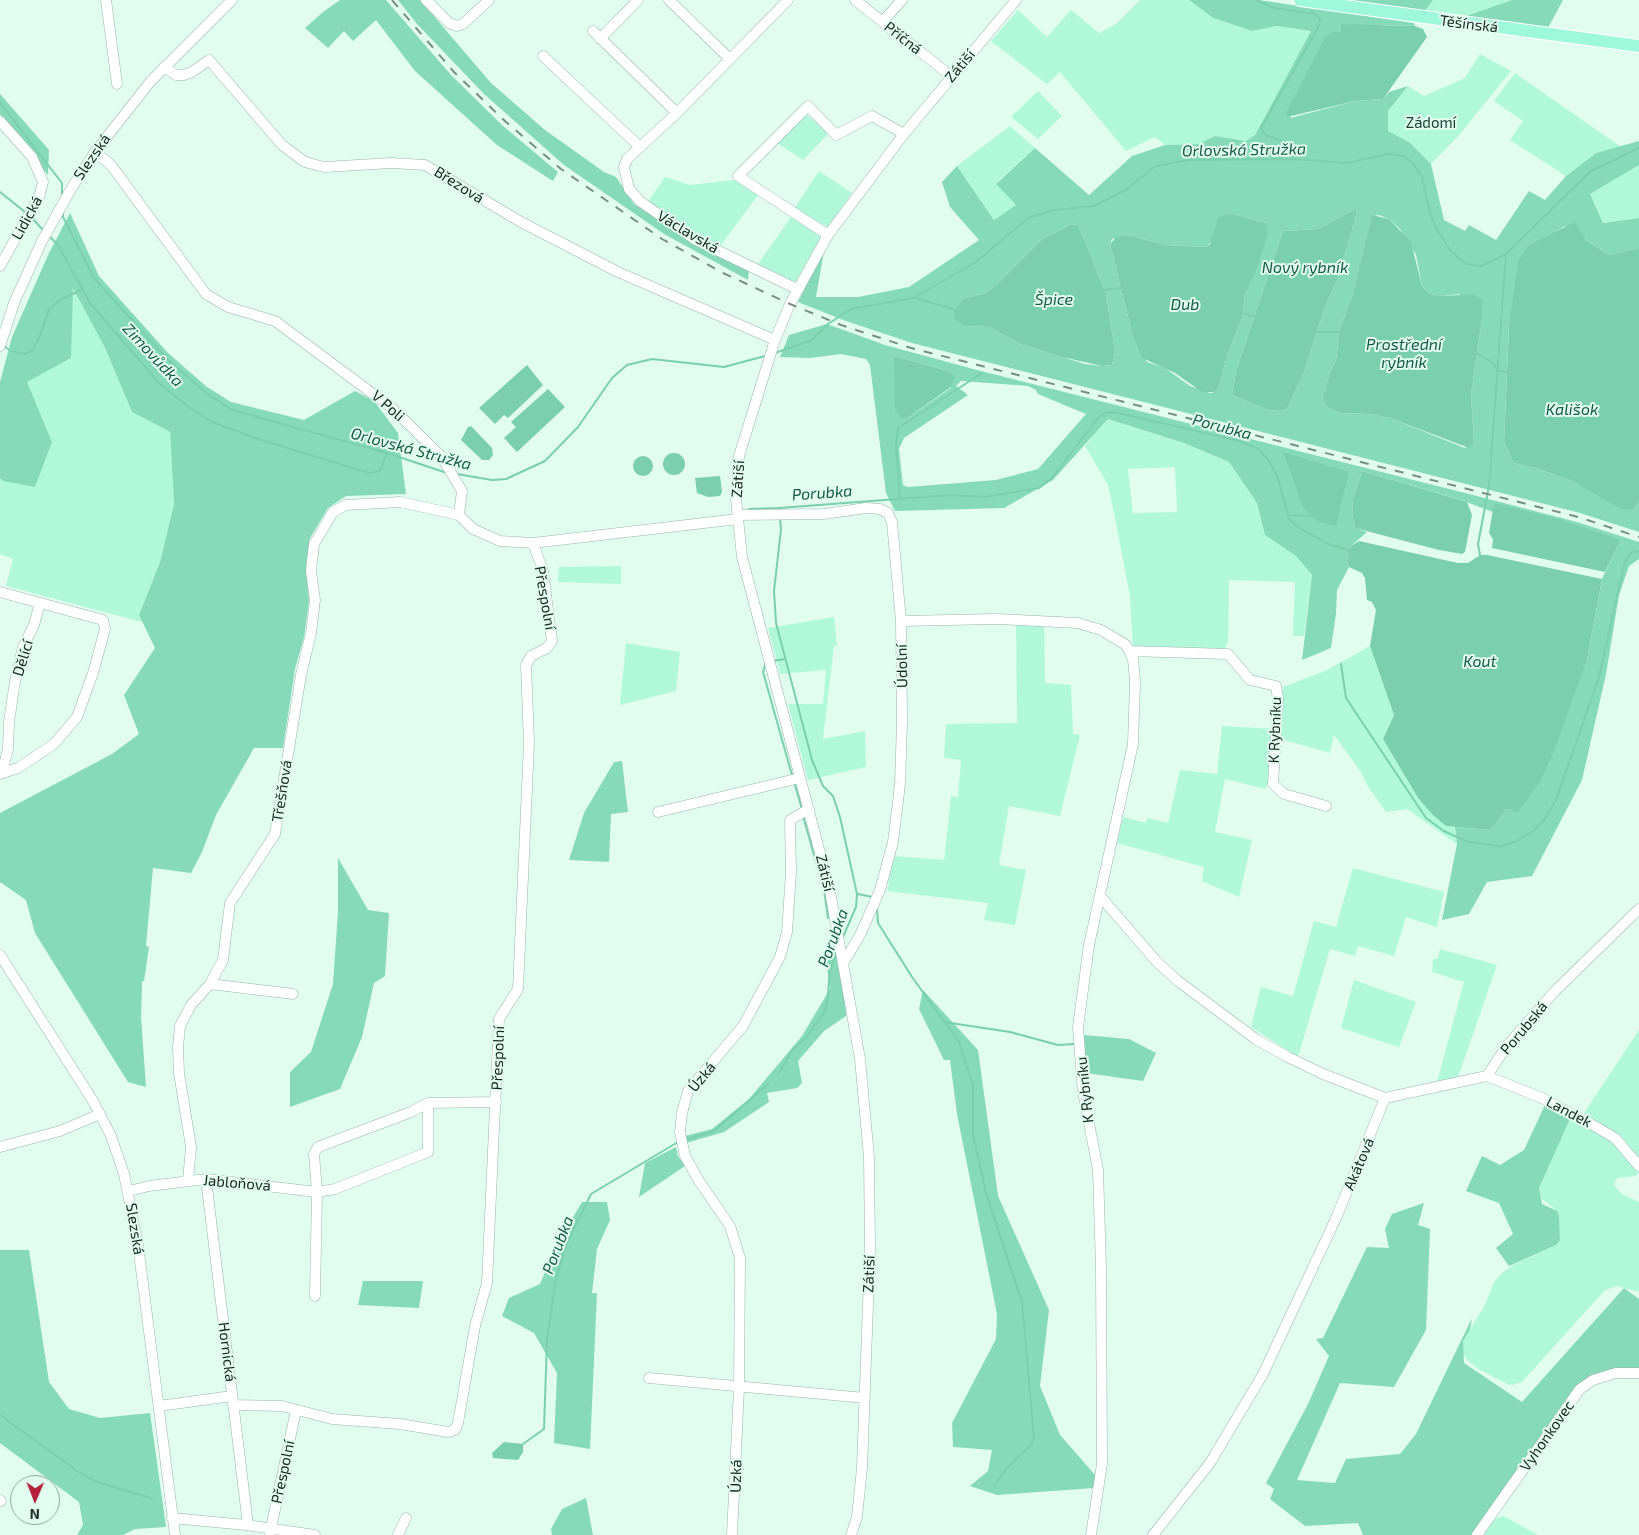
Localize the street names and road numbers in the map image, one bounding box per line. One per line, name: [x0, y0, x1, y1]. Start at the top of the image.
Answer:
street label: Těšínská: [1439, 11, 1499, 37]
street label: Příčná: [881, 18, 925, 58]
street label: Zátiší: [941, 46, 979, 86]
street label: Slezská: [70, 131, 114, 183]
street label: Březová: [431, 163, 487, 207]
street label: Lidická: [8, 193, 46, 243]
street label: Václavská: [654, 207, 722, 257]
street label: V Poli: [368, 387, 408, 425]
street label: Zátiší: [728, 460, 748, 498]
street label: Přespolní: [531, 565, 559, 631]
street label: Dělící: [9, 638, 37, 678]
street label: Údolní: [893, 644, 911, 688]
street label: K Rybníku: [1265, 696, 1285, 764]
street label: Třešňová: [268, 759, 296, 823]
street label: Zátiší: [812, 853, 838, 893]
street label: Porubská: [1497, 998, 1551, 1058]
street label: Přespolní: [488, 1025, 508, 1091]
street label: K Rybníku: [1073, 1056, 1097, 1124]
street label: Úzká: [684, 1058, 720, 1096]
street label: Landek: [1543, 1093, 1595, 1131]
street label: Akátová: [1340, 1135, 1378, 1193]
street label: Jabloňová: [202, 1171, 272, 1195]
street label: Slezská: [122, 1202, 148, 1256]
street label: Zátiší: [859, 1255, 879, 1293]
street label: Hornická: [214, 1321, 240, 1383]
street label: Vyhonkovec: [1516, 1397, 1578, 1475]
street label: Přespolní: [267, 1439, 299, 1505]
street label: Úzká: [726, 1459, 746, 1493]

